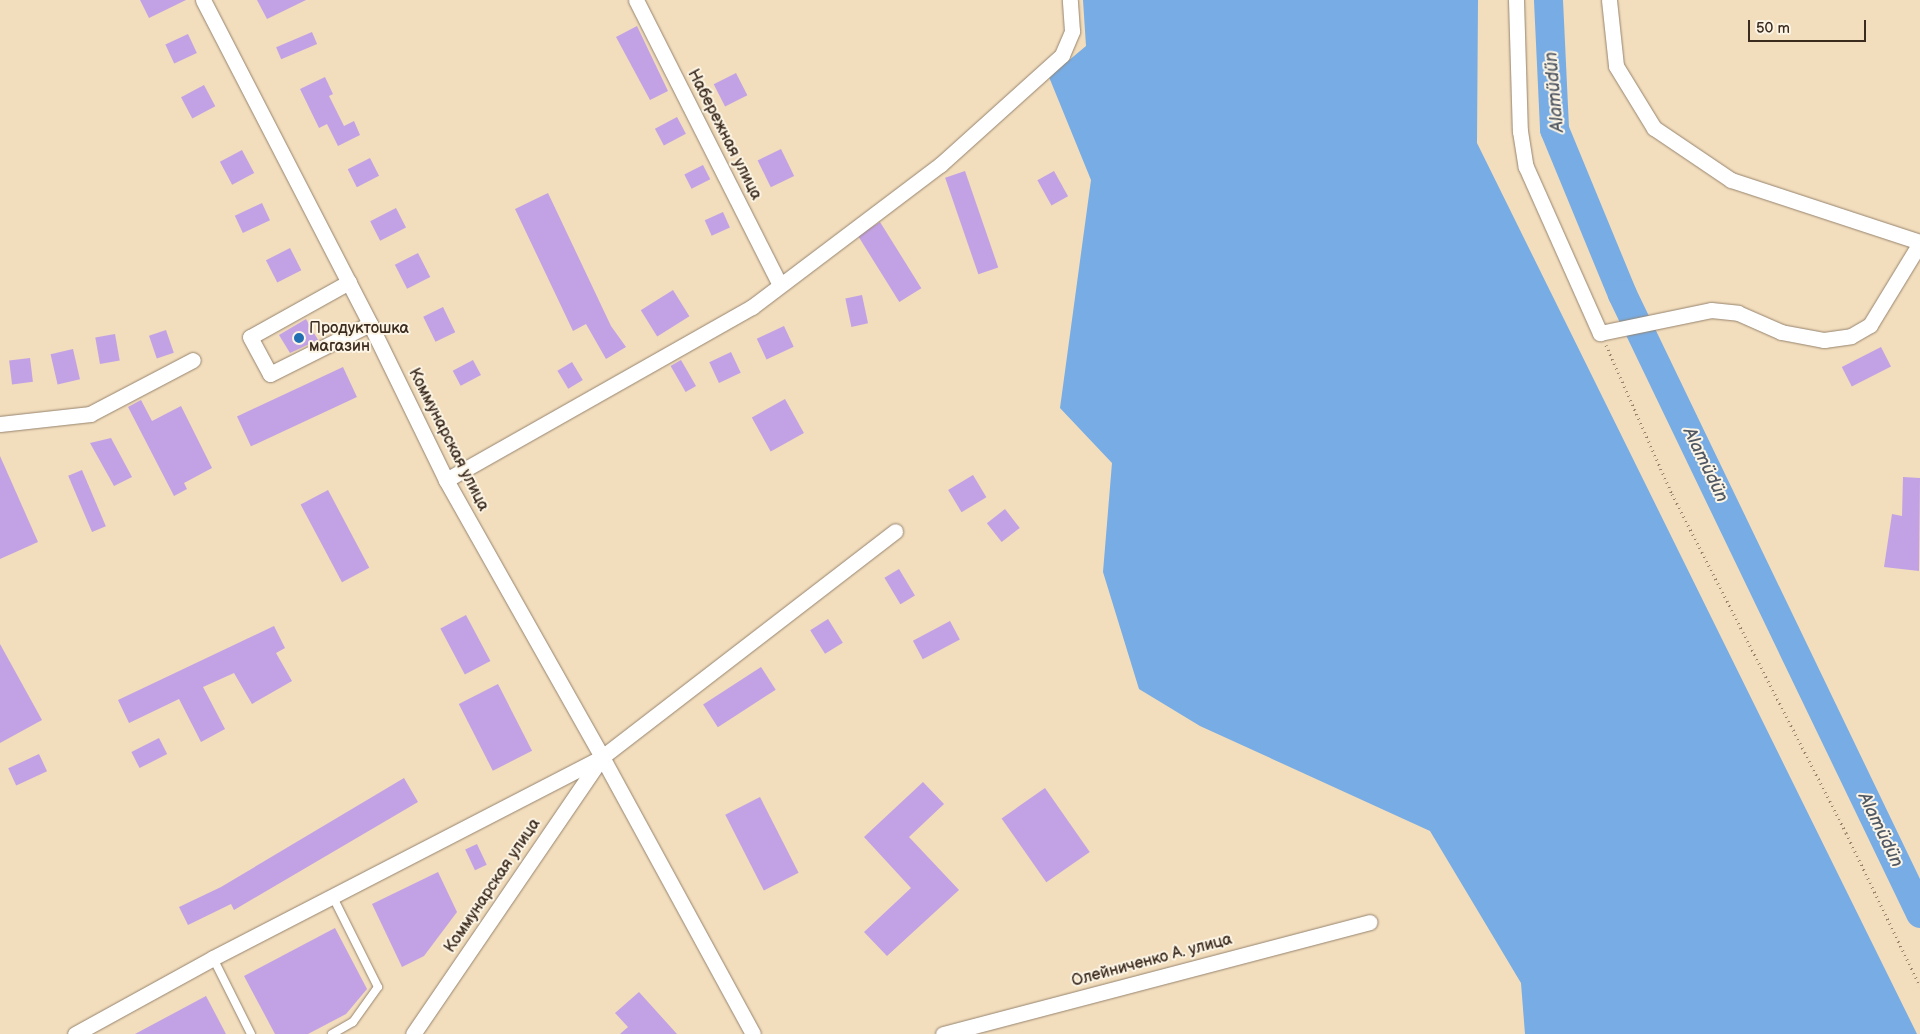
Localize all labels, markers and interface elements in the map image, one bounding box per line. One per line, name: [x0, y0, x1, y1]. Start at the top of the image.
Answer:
scale bar: [1750, 10, 1868, 42]
text: 50 m: [1756, 19, 1790, 38]
water label: Alamüdün: [1541, 51, 1569, 133]
street label: Набережная улица: [683, 66, 765, 204]
place label: Продуктошка магазин: [309, 319, 409, 357]
marker: Продуктошка магазин: [293, 332, 305, 344]
street label: Коммунарская улица: [404, 365, 492, 515]
water label: Alamüdün: [1678, 424, 1732, 506]
water label: Alamüdün: [1853, 789, 1907, 871]
street label: Коммунарская улица: [441, 815, 545, 957]
street label: Олейниченко А. улица: [1070, 930, 1234, 992]

